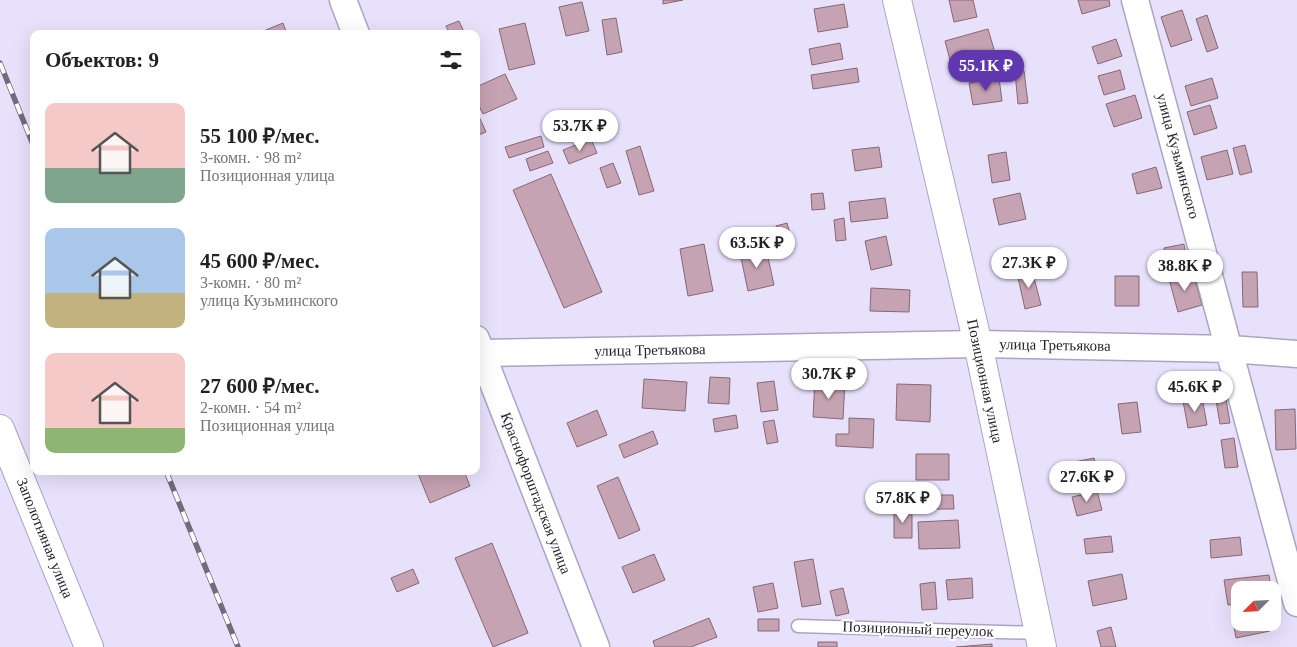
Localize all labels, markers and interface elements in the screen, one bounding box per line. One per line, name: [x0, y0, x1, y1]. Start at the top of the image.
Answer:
icon: filters: [437, 46, 465, 74]
text: Объектов: 9: [45, 48, 159, 72]
pin: 55.1K ₽: [940, 49, 1032, 92]
text: 55.1K ₽: [959, 57, 1013, 74]
street label: улица Кузьминского: [1154, 91, 1202, 221]
pin: 53.7K ₽: [534, 110, 626, 152]
text: 53.7K ₽: [553, 117, 607, 134]
icon: home: [85, 123, 145, 183]
text: 55 100 ₽/мес.: [200, 124, 320, 148]
text: 3-комн. · 98 m²: [200, 149, 301, 166]
text: Позиционная улица: [200, 167, 335, 184]
pin: 63.5K ₽: [711, 226, 803, 269]
text: 63.5K ₽: [730, 234, 784, 251]
pin: 27.3K ₽: [983, 246, 1075, 289]
icon: home: [85, 248, 145, 308]
text: 45 600 ₽/мес.: [200, 249, 320, 273]
pin: 38.8K ₽: [1139, 250, 1231, 292]
text: 27.3K ₽: [1002, 254, 1056, 271]
text: 38.8K ₽: [1158, 257, 1212, 274]
text: 3-комн. · 80 m²: [200, 274, 301, 291]
text: улица Кузьминского: [200, 292, 338, 309]
street label: Позиционная улица: [964, 318, 1006, 445]
street label: улица Третьякова: [999, 336, 1111, 354]
street label: улица Третьякова: [594, 341, 706, 359]
pin: 30.7K ₽: [783, 358, 875, 400]
text: 30.7K ₽: [802, 365, 856, 382]
pin: 45.6K ₽: [1149, 370, 1241, 413]
icon: home: [85, 373, 145, 433]
text: 27 600 ₽/мес.: [200, 374, 320, 398]
text: 45.6K ₽: [1168, 378, 1222, 395]
text: 2-комн. · 54 m²: [200, 399, 301, 416]
street label: Краснофорштадская улица: [498, 410, 574, 576]
text: Позиционная улица: [200, 417, 335, 434]
pin: 27.6K ₽: [1041, 460, 1133, 503]
text: 27.6K ₽: [1060, 468, 1114, 485]
street label: Заполотняная улица: [14, 476, 77, 601]
pin: 57.8K ₽: [857, 482, 949, 524]
text: 57.8K ₽: [876, 489, 930, 506]
north arrow: [1231, 581, 1281, 631]
map controls: [1231, 581, 1281, 631]
street label: Позиционный переулок: [842, 618, 995, 640]

